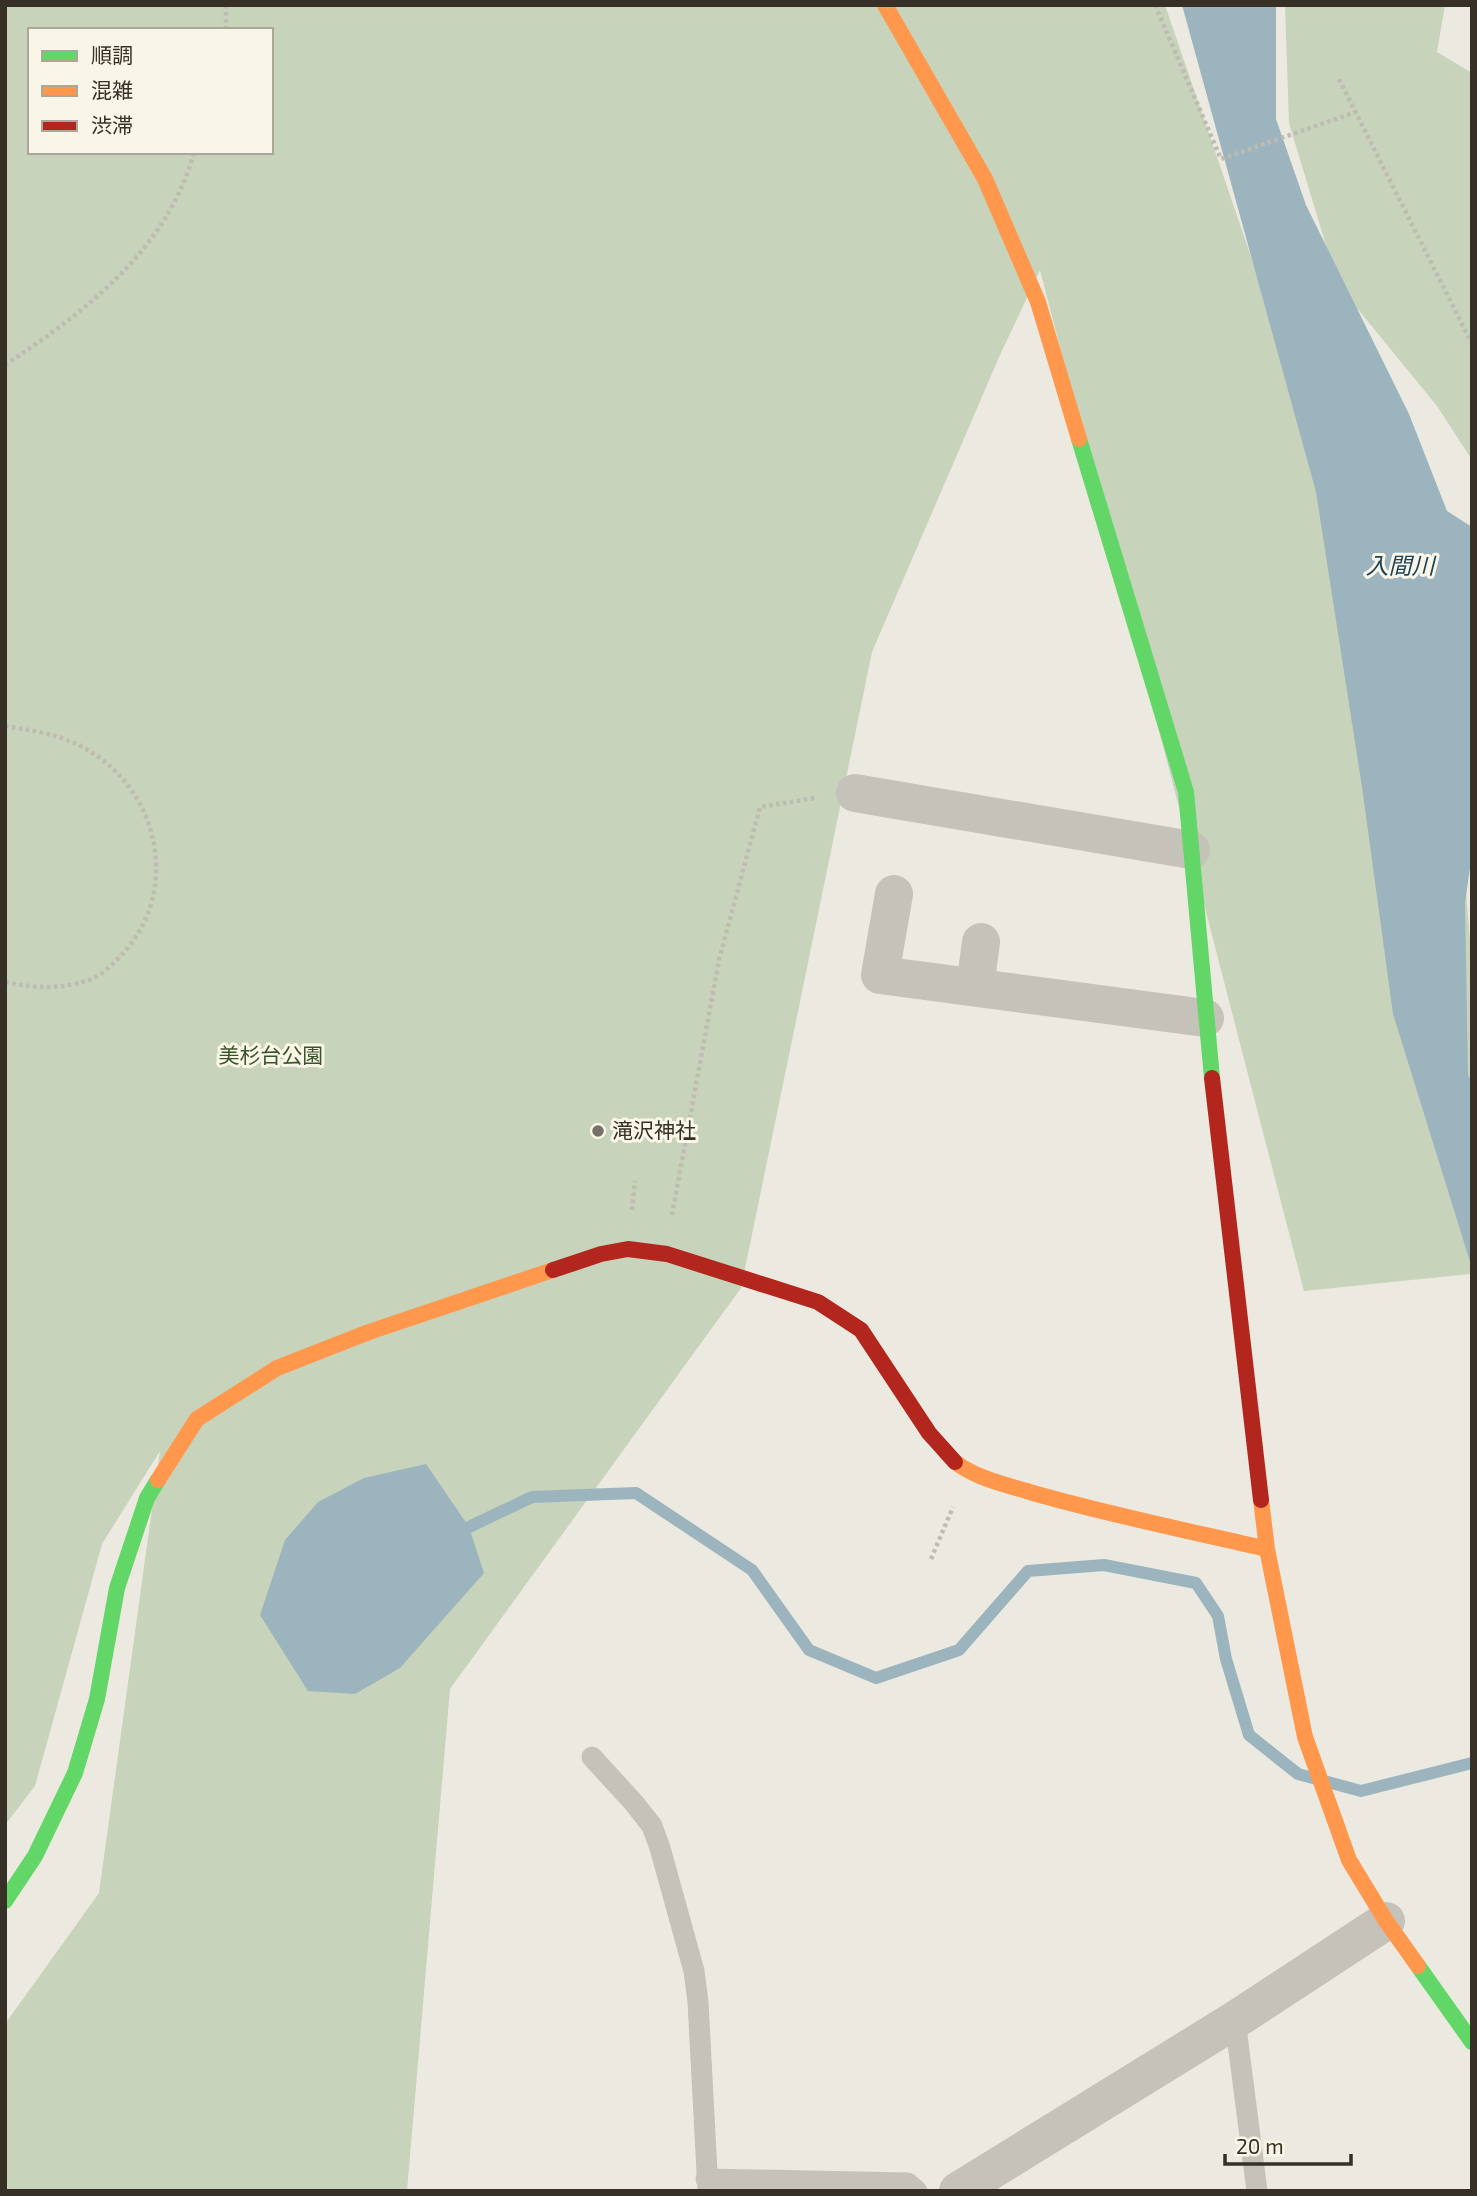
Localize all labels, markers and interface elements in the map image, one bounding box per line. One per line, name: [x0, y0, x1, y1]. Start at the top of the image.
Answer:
legend: [28, 28, 273, 154]
text: 順調: [91, 42, 133, 67]
text: 混雑: [91, 77, 133, 102]
text: 渋滞: [91, 112, 133, 137]
water label: 入間川: [1366, 551, 1438, 579]
park label: 美杉台公園: [219, 1042, 324, 1067]
place label: 滝沢神社: [612, 1117, 696, 1142]
marker: 滝沢神社: [590, 1123, 606, 1139]
scale bar: [1225, 2122, 1351, 2166]
text: 20 m: [1236, 2133, 1284, 2158]

